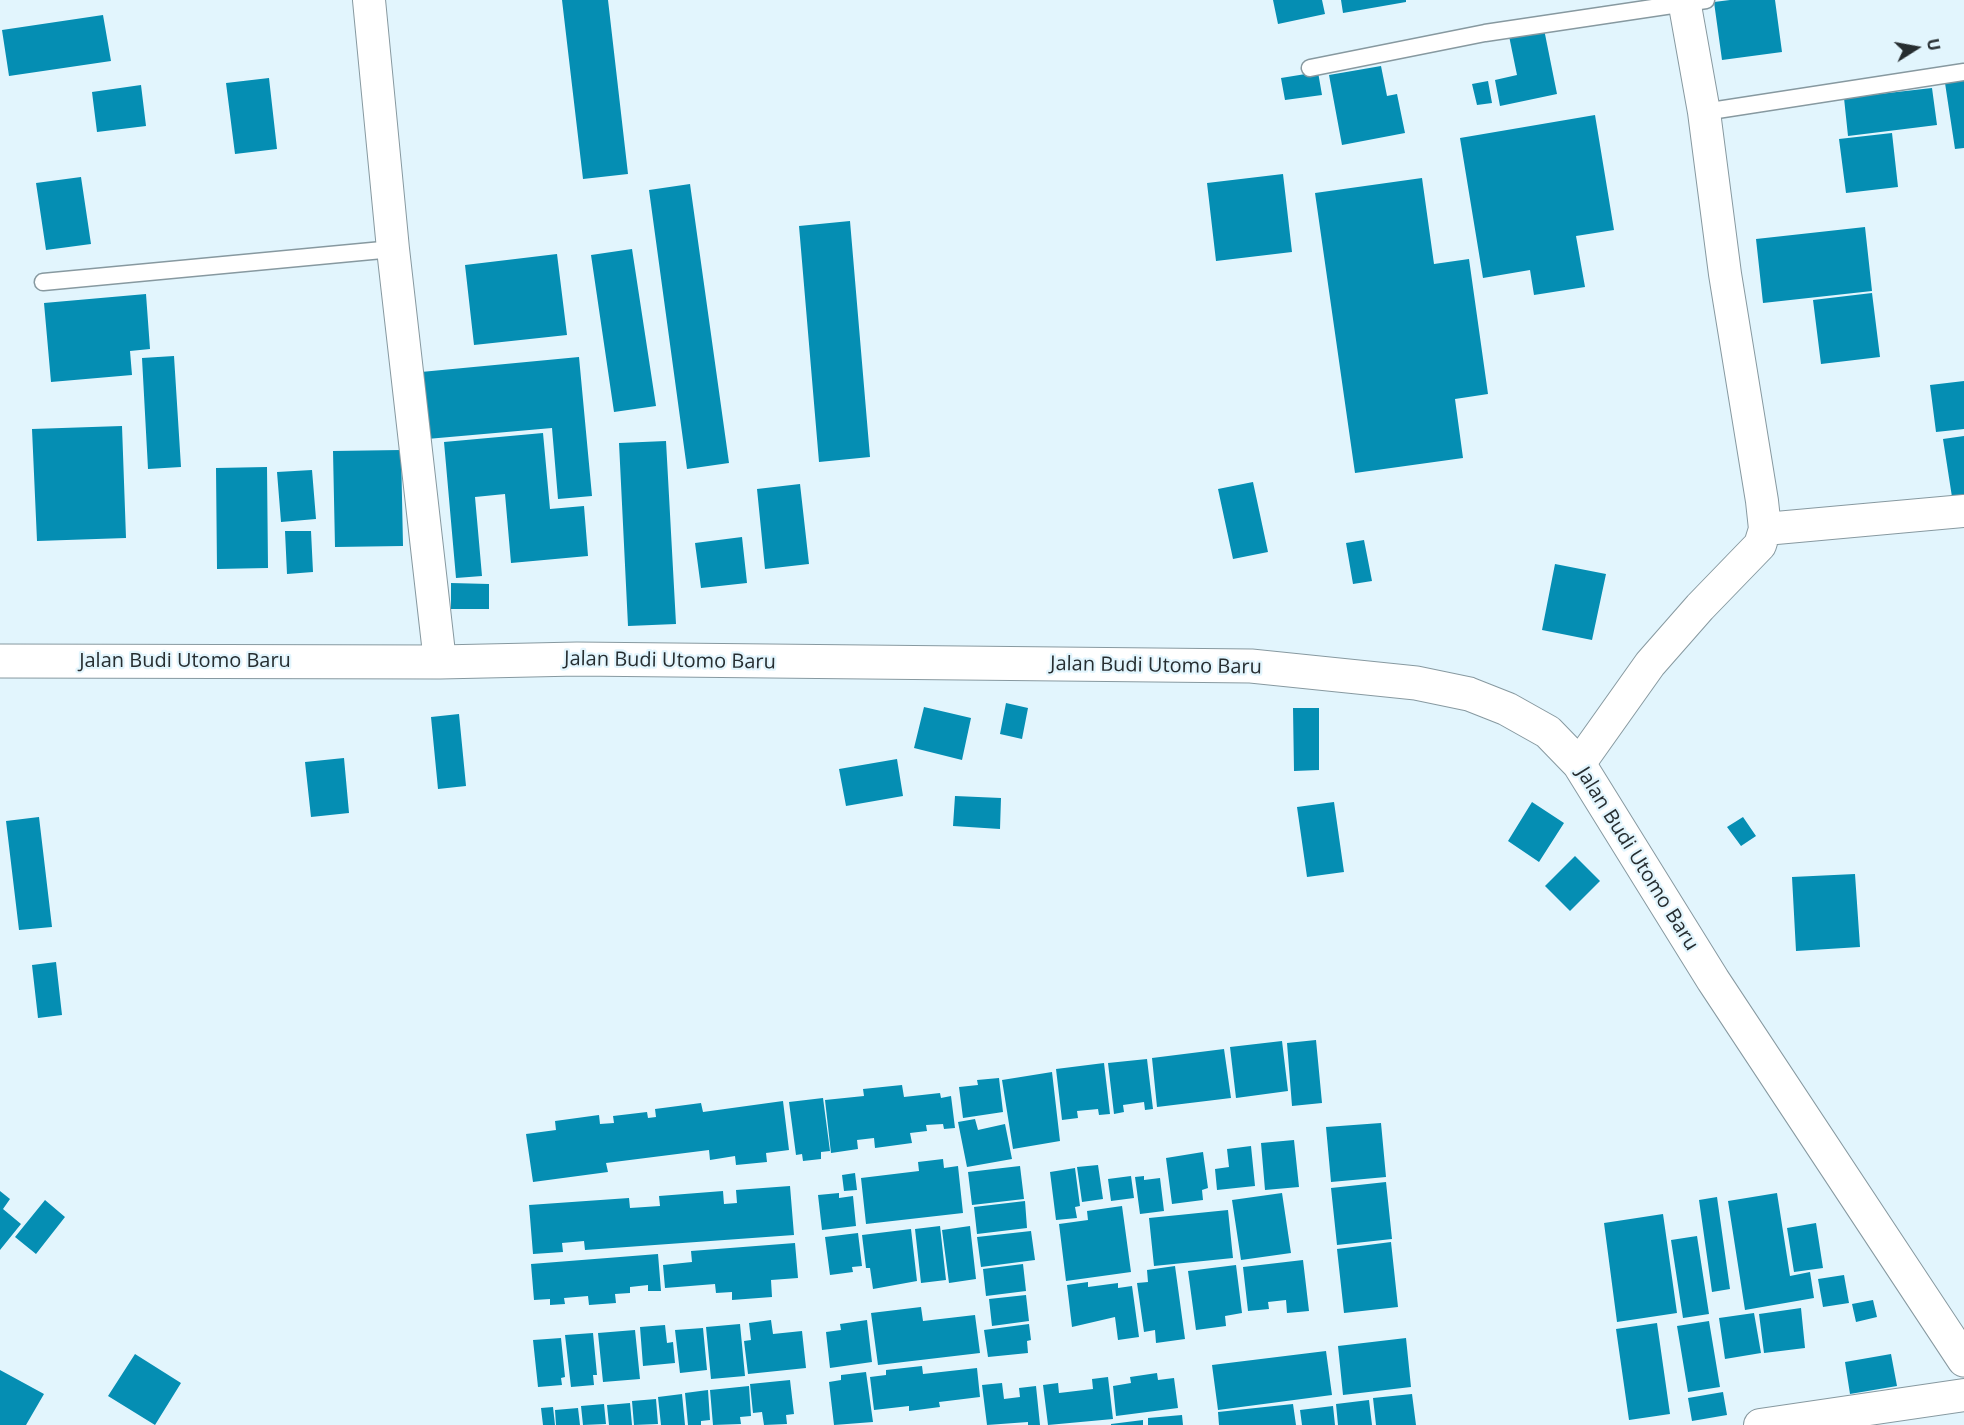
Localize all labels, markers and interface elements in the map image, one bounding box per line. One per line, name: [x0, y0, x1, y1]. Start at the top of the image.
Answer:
north arrow: [1886, 18, 1946, 78]
text: U: [1922, 37, 1946, 53]
street label: Jalan Budi Utomo Baru: [564, 647, 776, 675]
street label: Jalan Budi Utomo Baru: [79, 649, 291, 673]
street label: Jalan Budi Utomo Baru: [1050, 652, 1262, 680]
street label: Jalan Budi Utomo Baru: [1571, 763, 1703, 955]

